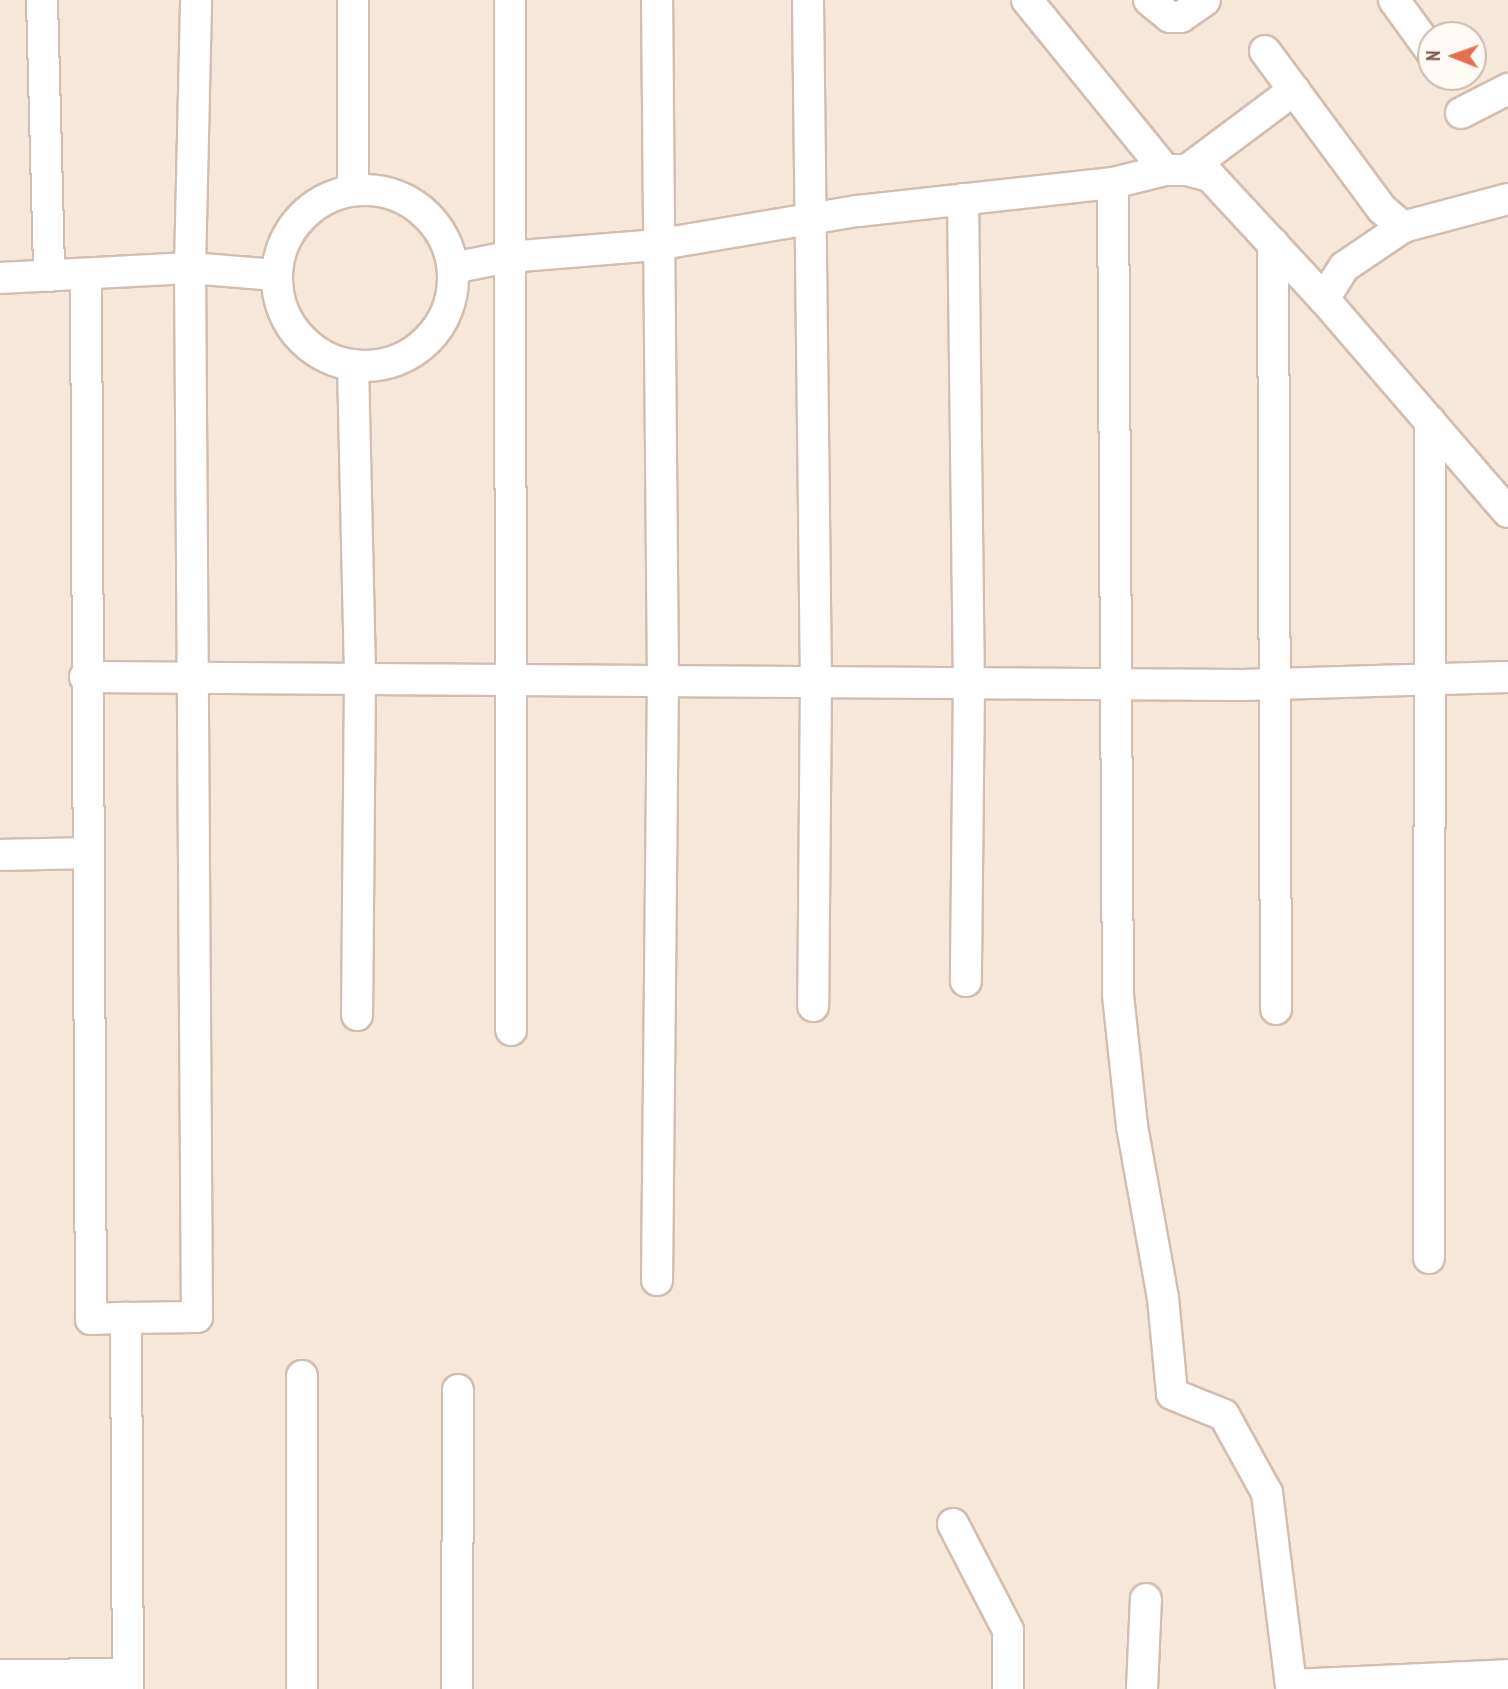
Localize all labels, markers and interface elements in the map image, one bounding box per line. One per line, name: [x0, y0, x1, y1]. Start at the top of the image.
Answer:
north arrow: [1417, 21, 1487, 91]
text: N: [1421, 50, 1445, 61]

